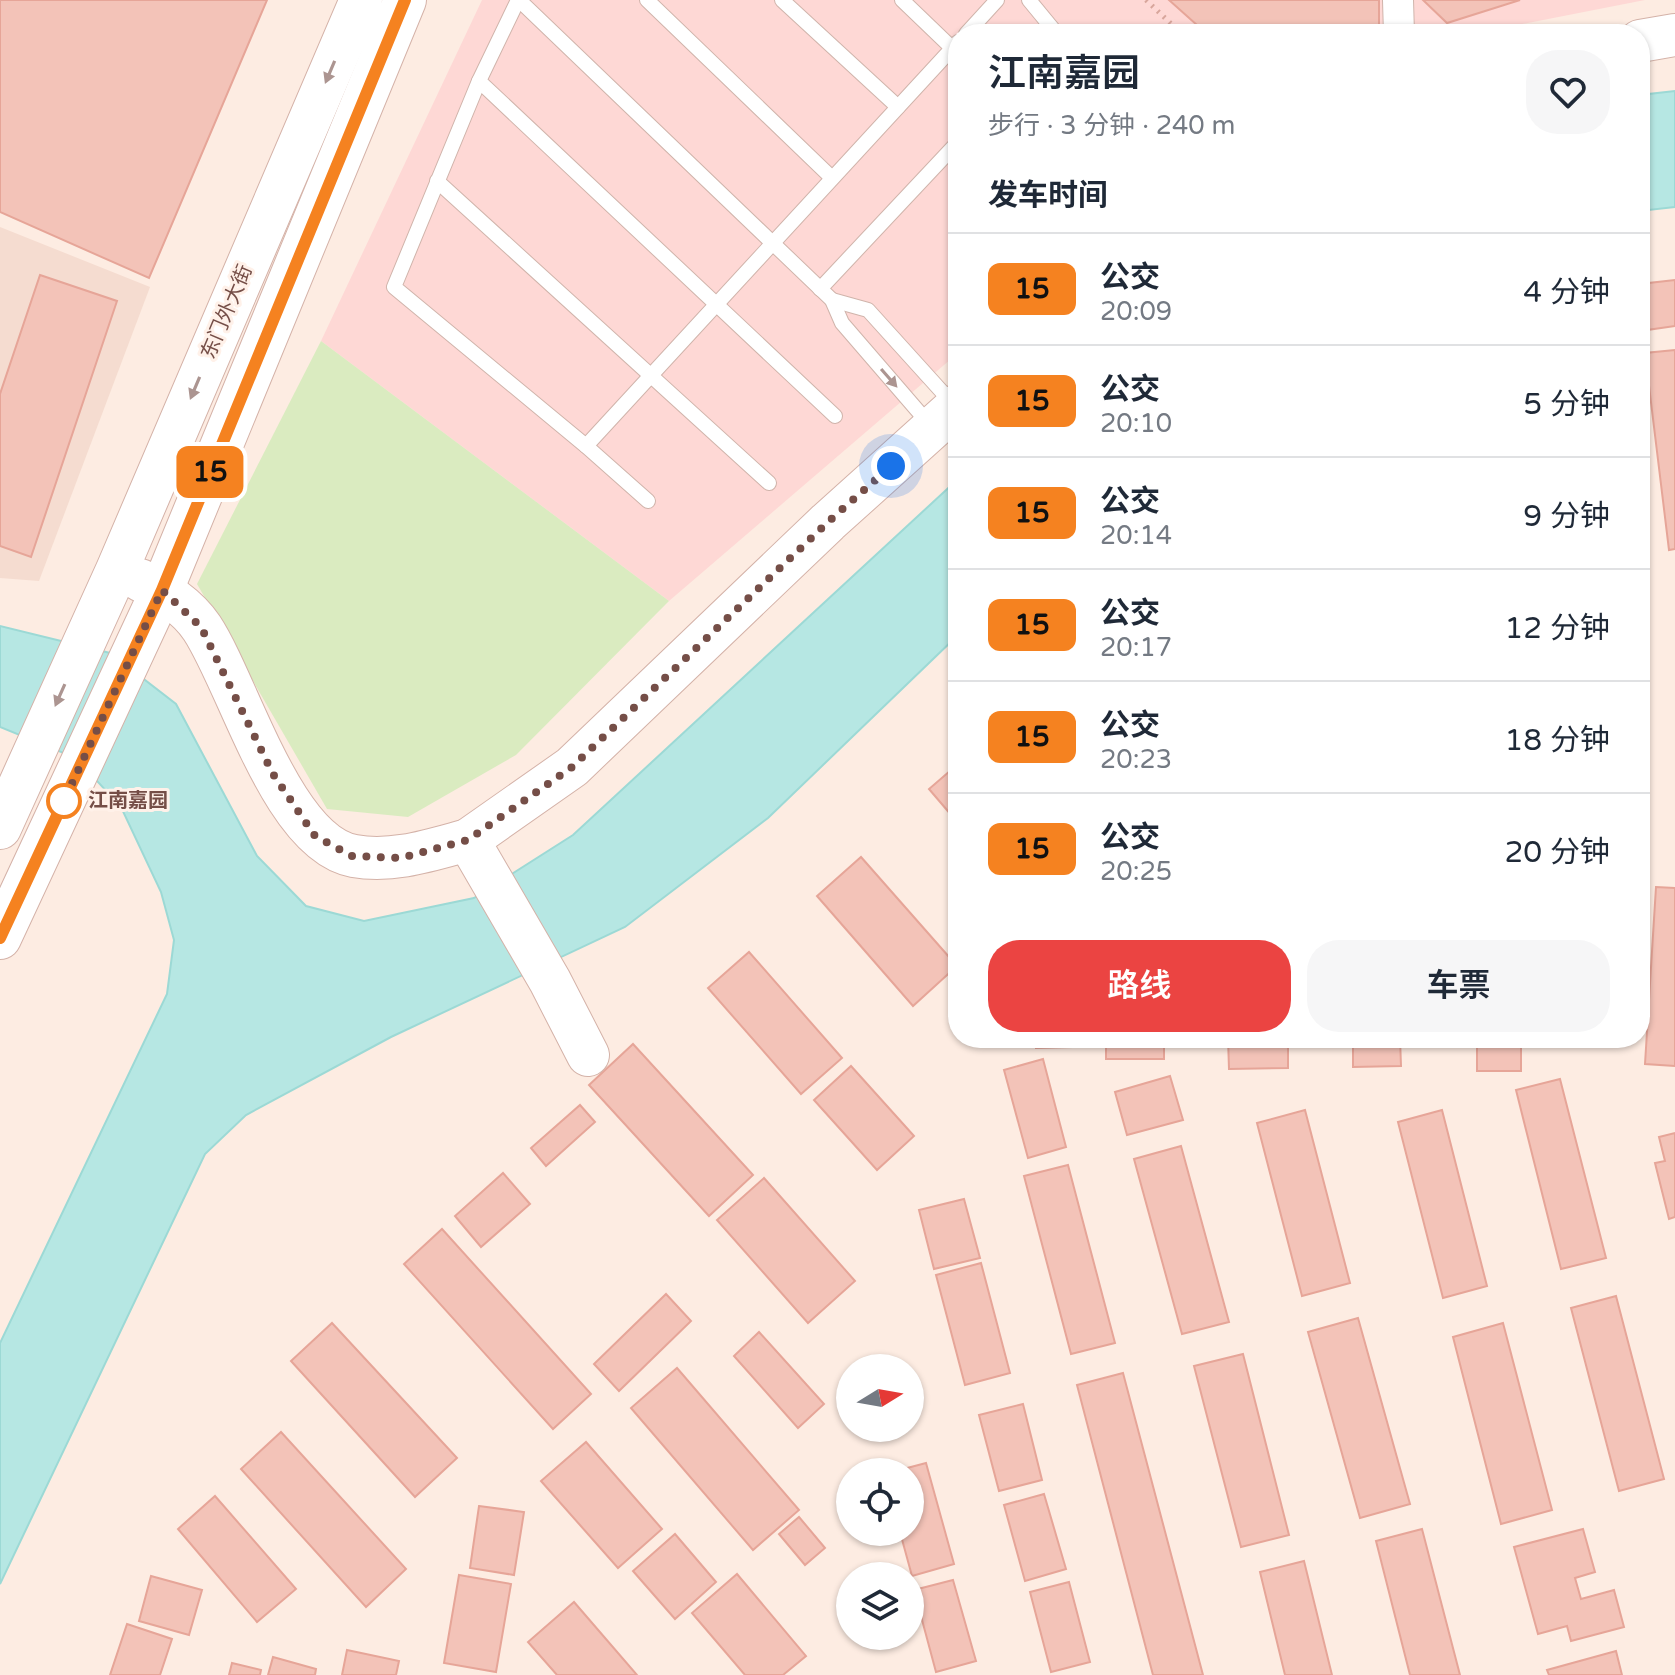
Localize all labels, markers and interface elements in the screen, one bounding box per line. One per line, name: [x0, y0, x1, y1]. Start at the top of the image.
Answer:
button: heart: [1526, 50, 1610, 134]
text: 江南嘉园: [988, 51, 1140, 97]
one-way arrow: [323, 60, 336, 84]
text: 步行 · 3 分钟 · 240 m: [988, 110, 1235, 141]
text: 发车时间: [988, 177, 1108, 214]
text: 公交: [1100, 259, 1160, 296]
street label: 东门外大街: [196, 261, 258, 363]
text: 15: [1014, 272, 1050, 306]
text: 4 分钟: [1523, 274, 1610, 311]
text: 20:09: [1100, 296, 1172, 327]
one-way arrow: [879, 368, 897, 388]
text: 公交: [1100, 371, 1160, 408]
one-way arrow: [188, 376, 201, 400]
text: 15: [1014, 384, 1050, 418]
text: 5 分钟: [1523, 386, 1610, 423]
text: 20:10: [1100, 408, 1172, 439]
line badge: 15: [174, 446, 246, 498]
your location: [871, 446, 911, 486]
text: 15: [192, 455, 228, 489]
text: 公交: [1100, 483, 1160, 520]
text: 15: [1014, 496, 1050, 530]
text: 9 分钟: [1523, 498, 1610, 535]
text: 20:14: [1100, 520, 1172, 551]
text: 公交: [1100, 595, 1160, 632]
text: 15: [1014, 608, 1050, 642]
text: 12 分钟: [1505, 610, 1610, 647]
text: 20:17: [1100, 632, 1172, 663]
one-way arrow: [54, 683, 67, 707]
text: 公交: [1100, 707, 1160, 744]
text: 15: [1014, 720, 1050, 754]
text: 18 分钟: [1505, 722, 1610, 759]
text: 20:23: [1100, 744, 1172, 775]
marker: 江南嘉园: [47, 784, 81, 818]
place label: 江南嘉园: [88, 789, 168, 813]
text: 公交: [1100, 819, 1160, 856]
text: 15: [1014, 832, 1050, 866]
text: 20 分钟: [1505, 834, 1610, 871]
text: 20:25: [1100, 856, 1172, 887]
button: 路线: [988, 940, 1291, 1032]
button: 车票: [1307, 940, 1610, 1032]
north arrow: [836, 1354, 924, 1442]
map controls: [836, 1354, 924, 1650]
button: locate: [836, 1458, 924, 1546]
button: layers: [836, 1562, 924, 1650]

